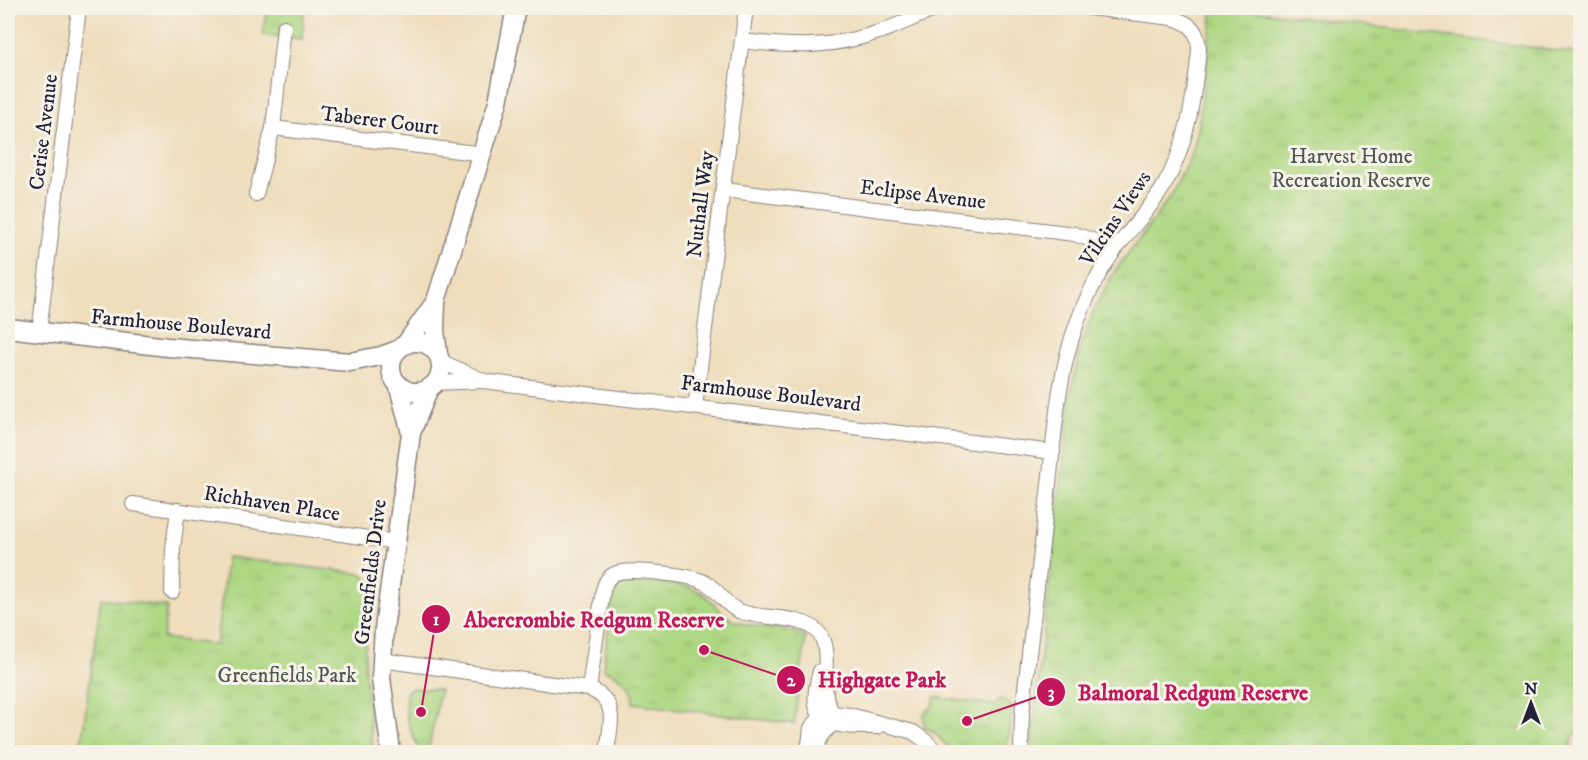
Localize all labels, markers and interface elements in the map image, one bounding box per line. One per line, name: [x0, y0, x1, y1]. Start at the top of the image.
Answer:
street label: Cerise Avenue: [24, 72, 64, 192]
street label: Taberer Court: [319, 101, 441, 141]
park label: Harvest Home Recreation Reserve: [1271, 144, 1431, 194]
street label: Nuthall Way: [682, 148, 721, 259]
street label: Vilcins Views: [1074, 166, 1157, 272]
street label: Eclipse Avenue: [858, 174, 988, 216]
street label: Farmhouse Boulevard: [90, 304, 273, 346]
street label: Farmhouse Boulevard: [679, 370, 863, 418]
street label: Richhaven Place: [202, 480, 342, 528]
street label: Greenfields Drive: [349, 498, 393, 646]
callout: Abercrombie Redgum Reserve: [421, 599, 736, 639]
text: Abercrombie Redgum Reserve: [463, 607, 724, 634]
text: 1: [433, 609, 440, 631]
callout: Highgate Park: [776, 660, 958, 700]
park label: Greenfields Park: [218, 663, 357, 689]
text: Highgate Park: [818, 667, 947, 694]
text: 2: [787, 670, 797, 692]
callout: Balmoral Redgum Reserve: [1036, 672, 1320, 712]
north arrow: [1501, 673, 1561, 733]
text: N: [1524, 679, 1538, 699]
text: Balmoral Redgum Reserve: [1078, 680, 1308, 707]
text: 3: [1048, 682, 1055, 704]

